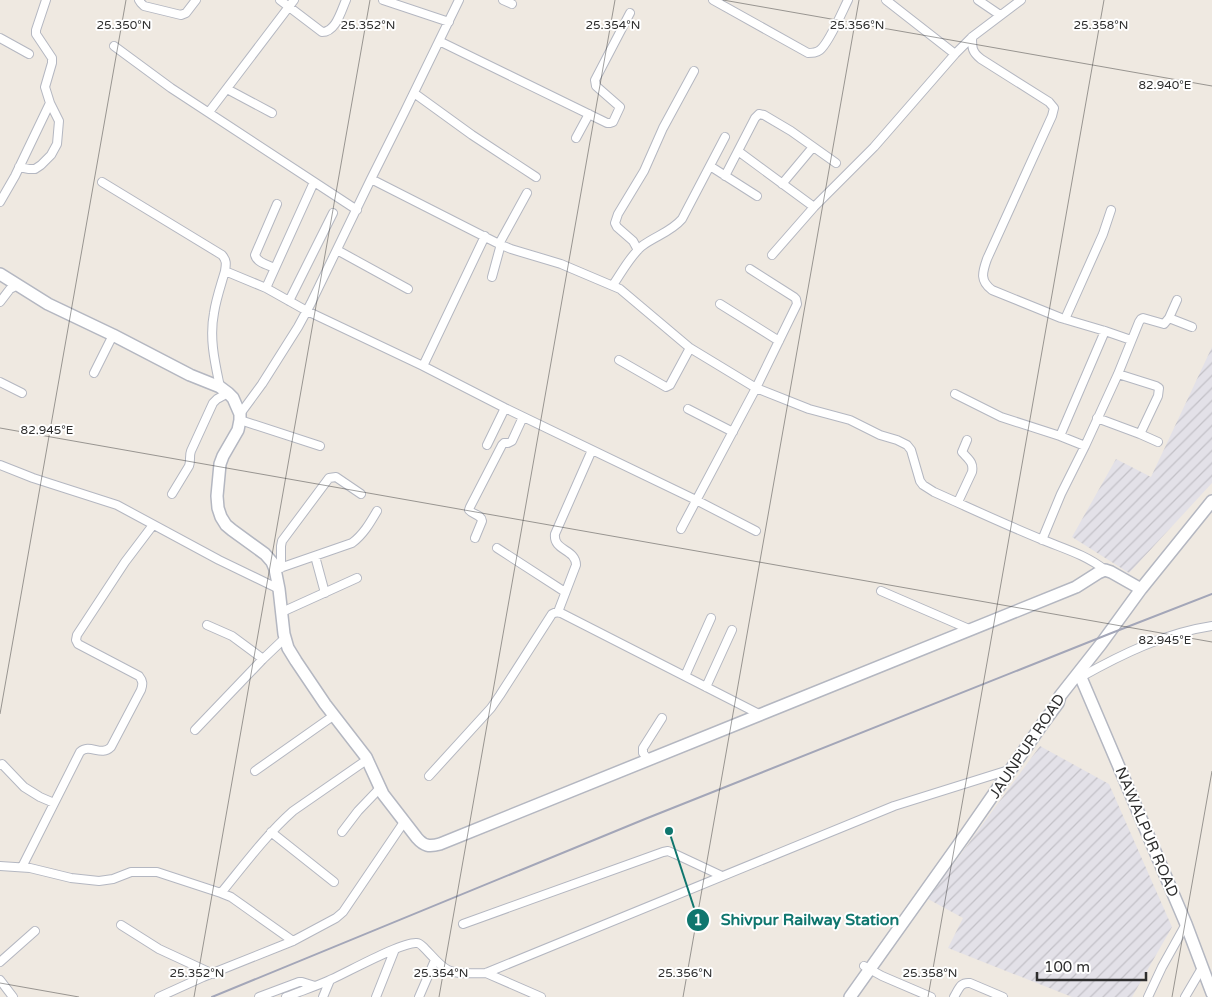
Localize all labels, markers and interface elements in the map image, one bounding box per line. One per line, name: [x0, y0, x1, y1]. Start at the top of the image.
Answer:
text: 25.350°N: [97, 18, 151, 32]
text: 25.352°N: [341, 18, 395, 32]
text: 25.354°N: [586, 18, 640, 32]
text: 25.356°N: [830, 18, 884, 32]
text: 25.358°N: [1074, 18, 1128, 32]
text: 82.940°E: [1139, 78, 1192, 92]
text: 82.945°E: [21, 423, 74, 437]
text: 82.945°E: [1139, 633, 1192, 647]
street label: JAUNPUR ROAD: [985, 690, 1069, 802]
street label: NAWALPUR ROAD: [1111, 764, 1183, 900]
callout: Shivpur Railway Station: [686, 904, 909, 935]
text: Shivpur Railway Station: [721, 910, 899, 930]
text: 1: [693, 911, 703, 929]
scale bar: [1037, 950, 1146, 982]
text: 100 m: [1044, 958, 1090, 976]
text: 25.352°N: [170, 966, 224, 980]
text: 25.354°N: [414, 966, 468, 980]
text: 25.356°N: [658, 966, 712, 980]
text: 25.358°N: [903, 966, 957, 980]

